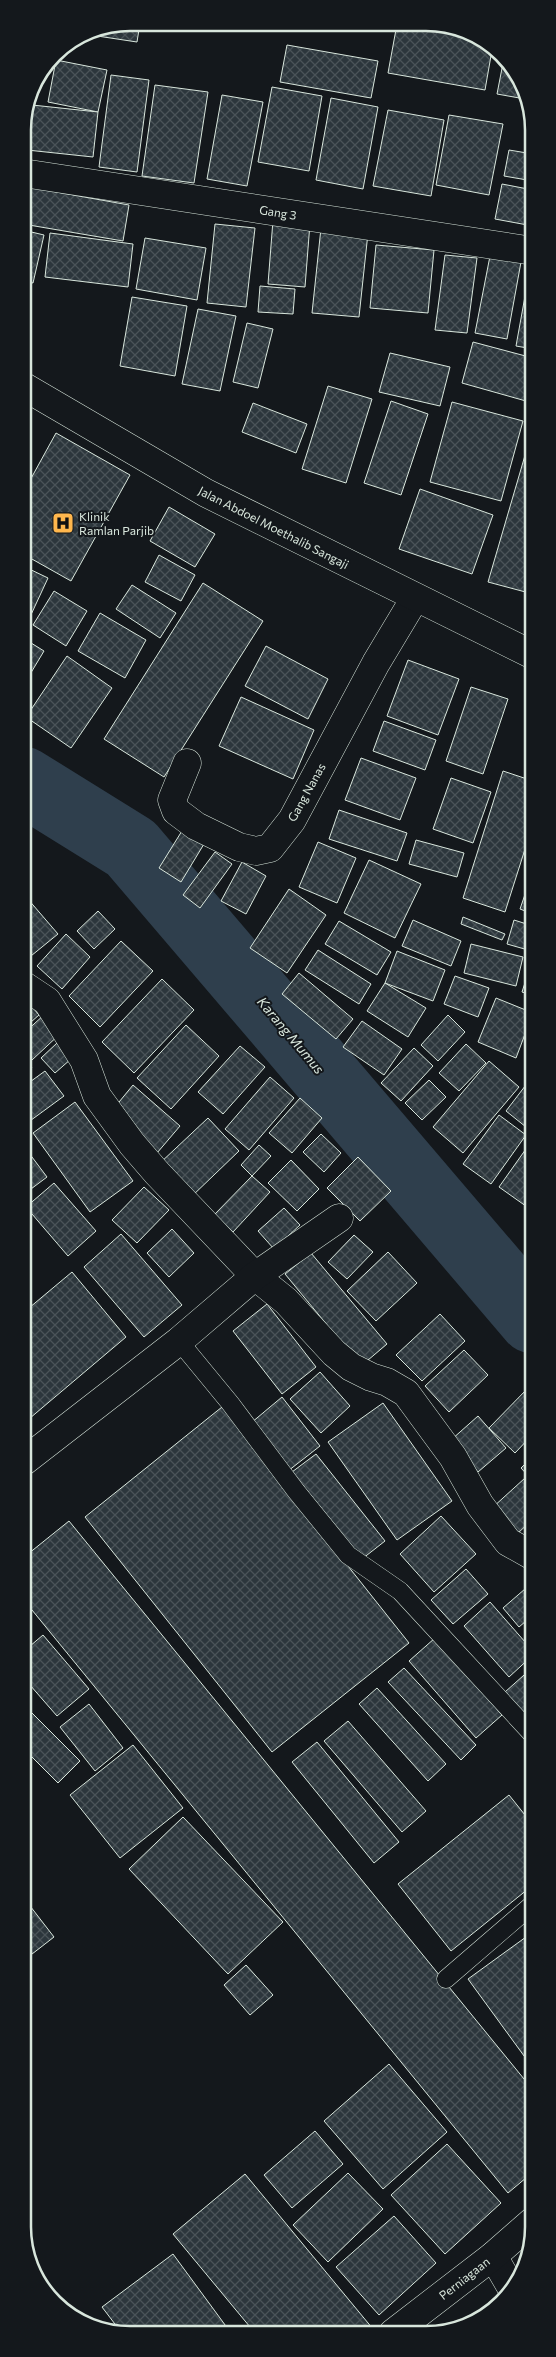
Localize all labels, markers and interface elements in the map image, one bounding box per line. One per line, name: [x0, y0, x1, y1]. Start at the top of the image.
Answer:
street label: Gang 3: [258, 202, 298, 222]
street label: Jalan Abdoel Moethalib Sangaji: [196, 483, 352, 572]
place label: Klinik Ramlan Parjib: [79, 509, 154, 537]
hospital icon: Klinik Ramlan Parjib: [51, 511, 75, 535]
street label: Gang Nanas: [284, 760, 328, 824]
water label: Karang Mumus: [254, 993, 328, 1077]
street label: Perniagaan: [436, 2254, 492, 2302]

